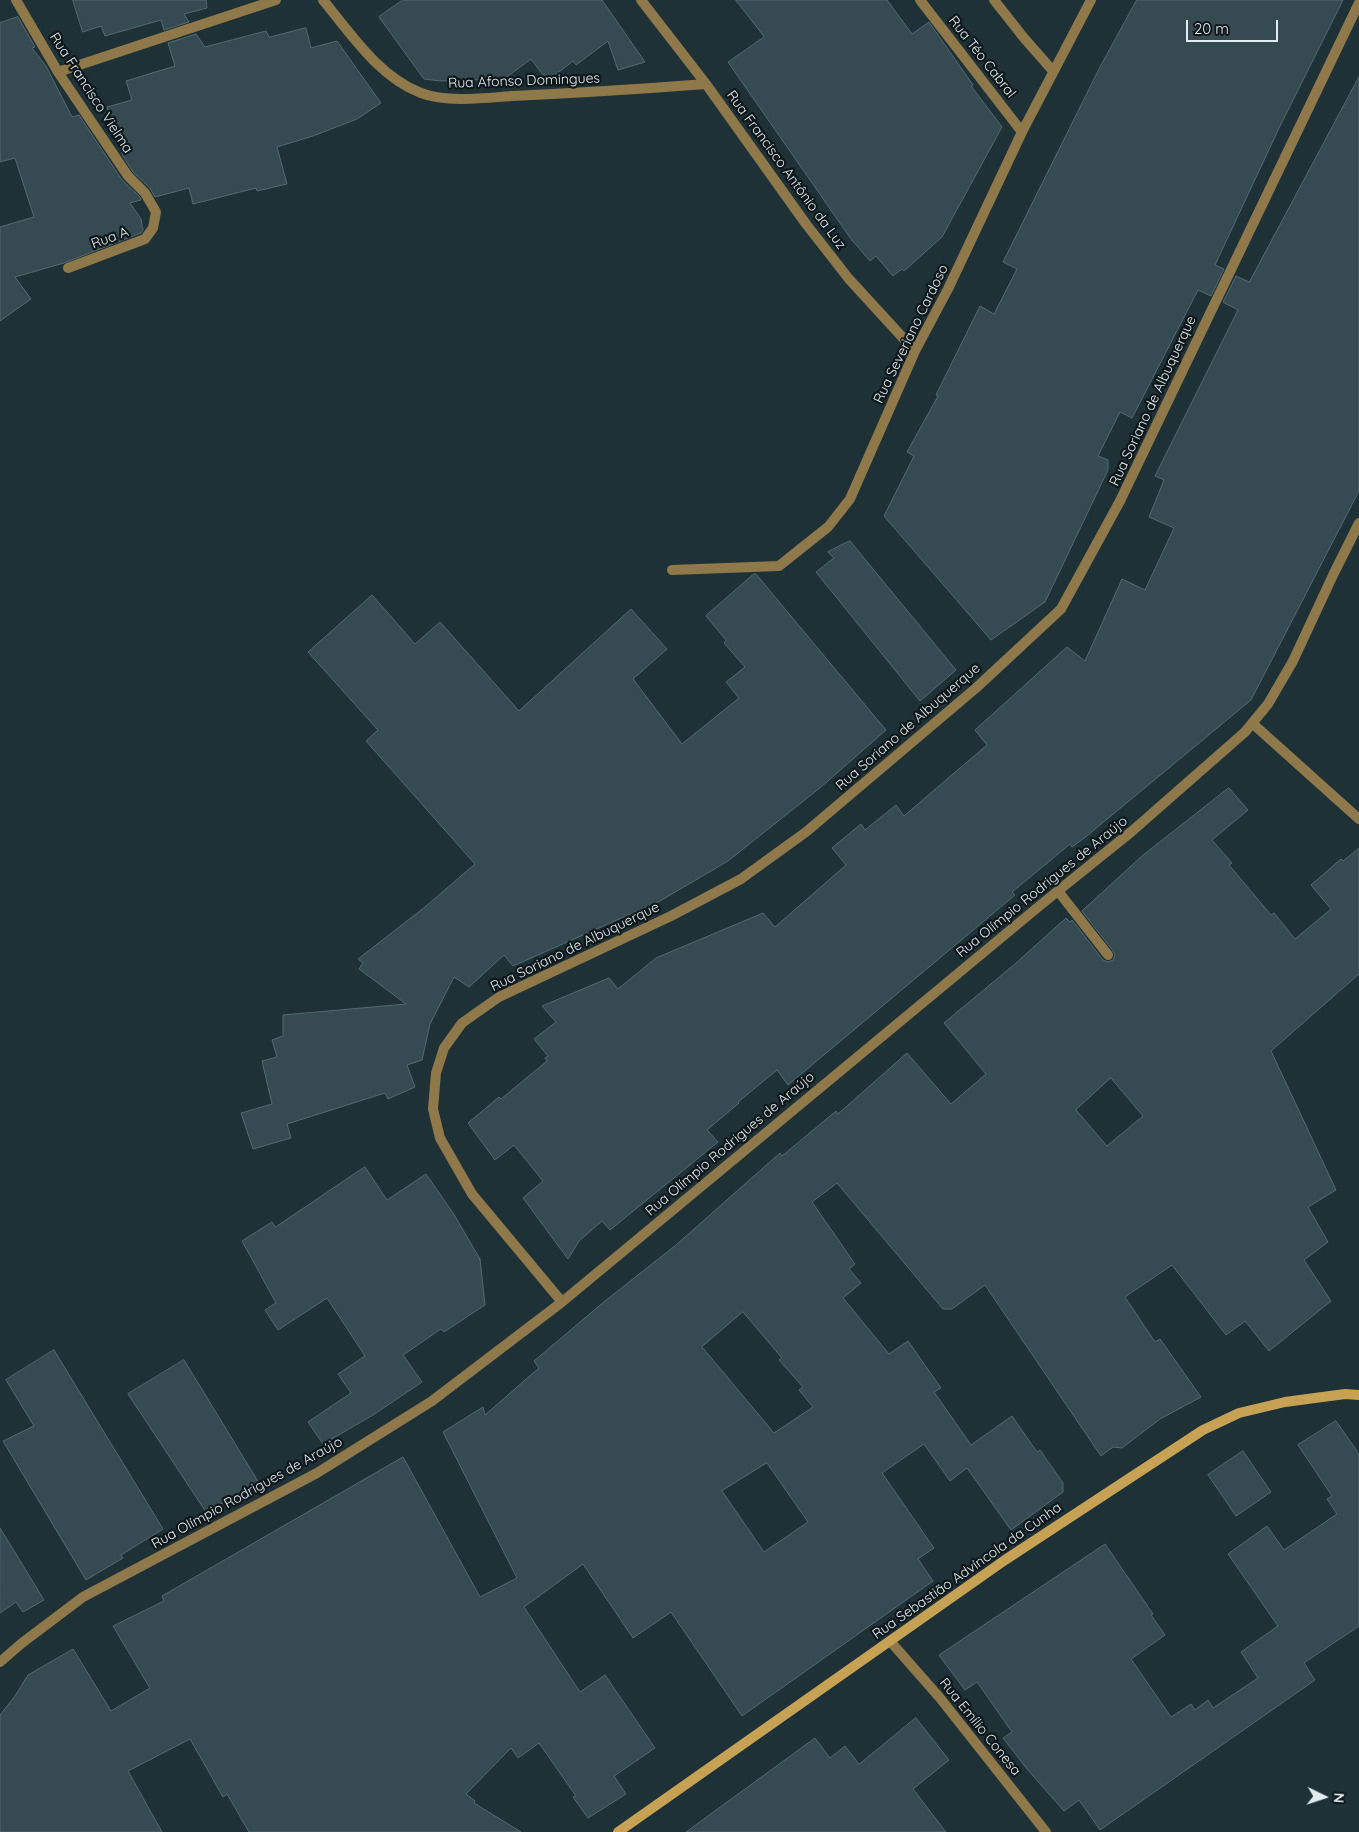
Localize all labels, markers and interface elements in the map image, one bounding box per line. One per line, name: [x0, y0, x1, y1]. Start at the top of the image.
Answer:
scale bar: [1189, 10, 1282, 42]
street label: Rua Téo Cabral: [945, 13, 1019, 101]
text: 20 m: [1194, 19, 1229, 38]
street label: Rua Francisco Vielma: [46, 30, 136, 156]
street label: Rua Afonso Domingues: [448, 70, 600, 92]
street label: Rua Francisco Antônio da Luz: [723, 87, 849, 253]
street label: Rua A: [89, 224, 131, 252]
street label: Rua Severiano Cardoso: [870, 262, 952, 406]
street label: Rua Soriano de Albuquerque: [1106, 313, 1200, 489]
street label: Rua Soriano de Albuquerque: [832, 660, 984, 794]
street label: Rua Olímpio Rodrigues de Araújo: [953, 813, 1131, 961]
street label: Rua Soriano de Albuquerque: [488, 899, 662, 995]
street label: Rua Olímpio Rodrigues de Araújo: [642, 1068, 818, 1220]
street label: Rua Olímpio Rodrigues de Araújo: [149, 1433, 345, 1553]
street label: Rua Sebastião Advíncola da Cunha: [869, 1499, 1065, 1643]
street label: Rua Emílio Conesa: [936, 1675, 1024, 1779]
north arrow: [1299, 1772, 1349, 1822]
text: N: [1330, 1792, 1348, 1804]

